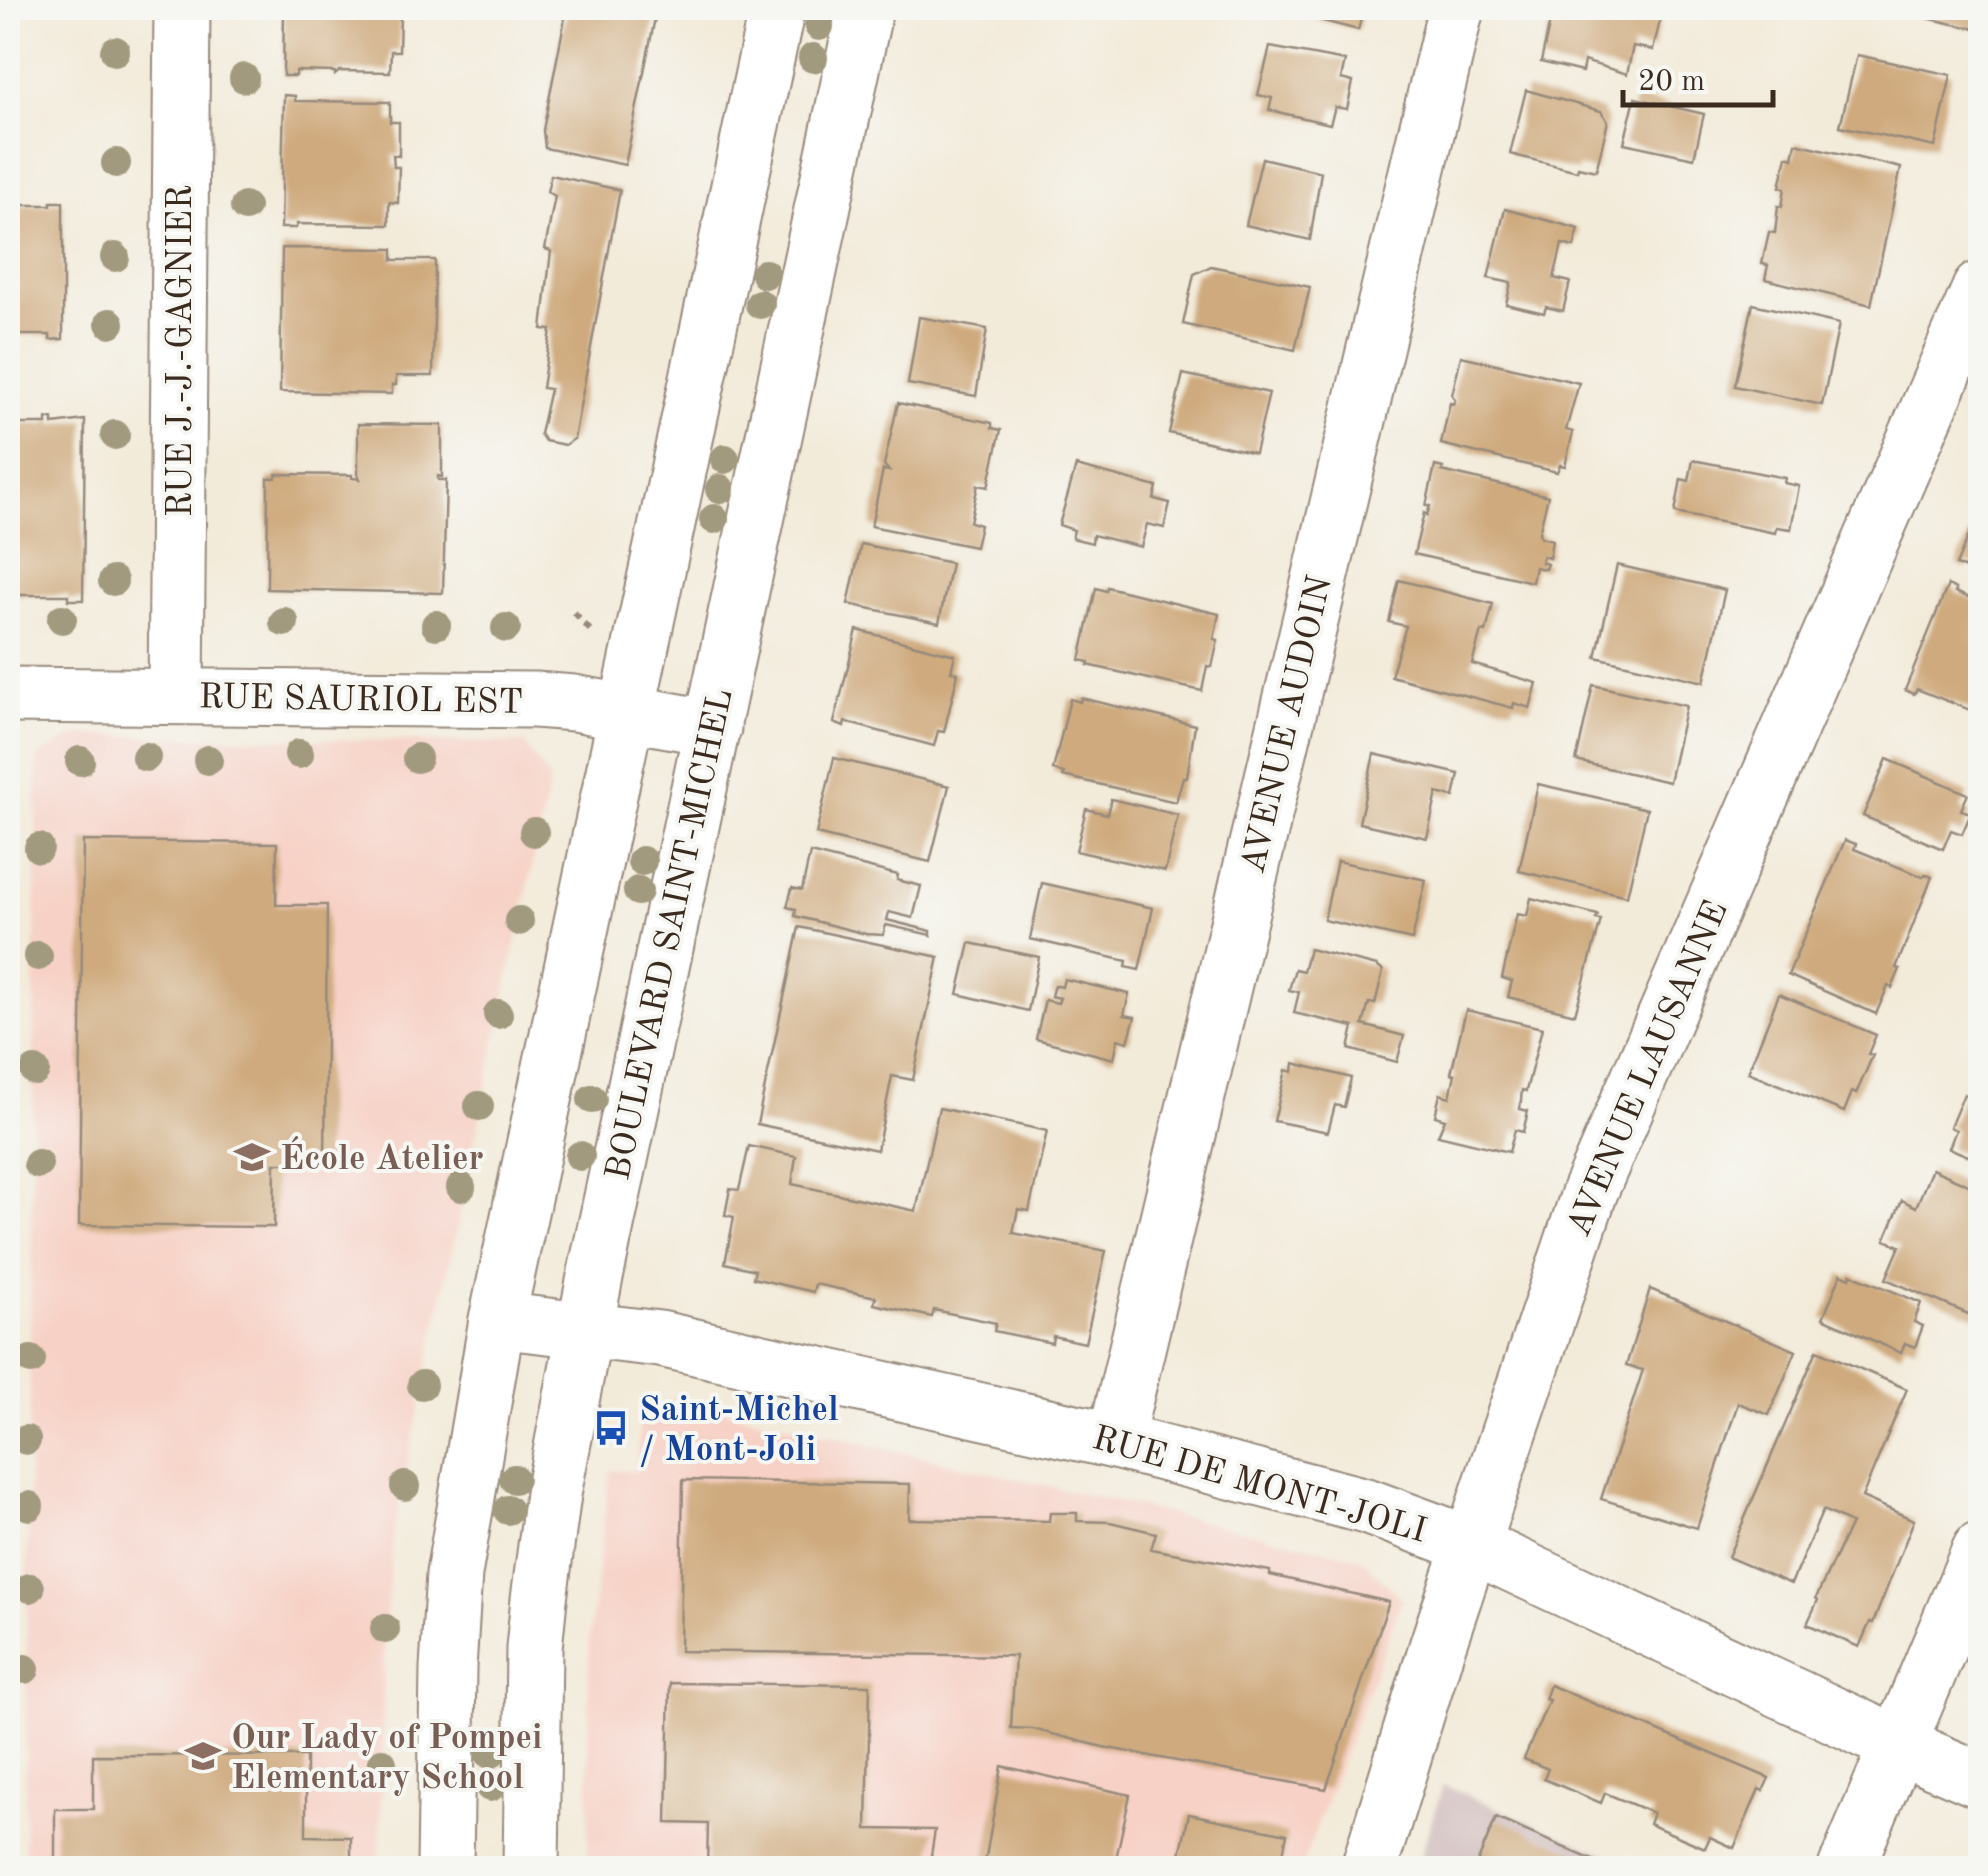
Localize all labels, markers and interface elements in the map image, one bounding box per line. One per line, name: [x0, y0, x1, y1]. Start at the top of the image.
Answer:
scale bar: [1623, 45, 1773, 107]
text: 20 m: [1638, 67, 1705, 97]
street label: RUE J.-J.-GAGNIER: [164, 185, 199, 517]
street label: AVENUE AUDOIN: [1236, 572, 1339, 877]
street label: RUE SAURIOL EST: [198, 680, 524, 721]
street label: BOULEVARD SAINT-MICHEL: [601, 686, 740, 1183]
street label: AVENUE LAUSANNE: [1562, 896, 1735, 1242]
place label: École Atelier: [280, 1136, 484, 1177]
school or university icon: École Atelier: [233, 1138, 271, 1176]
place label: Saint-Michel / Mont-Joli: [639, 1393, 839, 1468]
bus stop icon: Saint-Michel / Mont-Joli: [592, 1409, 630, 1447]
street label: RUE DE MONT-JOLI: [1088, 1421, 1430, 1550]
place label: Our Lady of Pompei Elementary School: [231, 1721, 542, 1796]
school or university icon: Our Lady of Pompei Elementary School: [184, 1737, 222, 1775]

